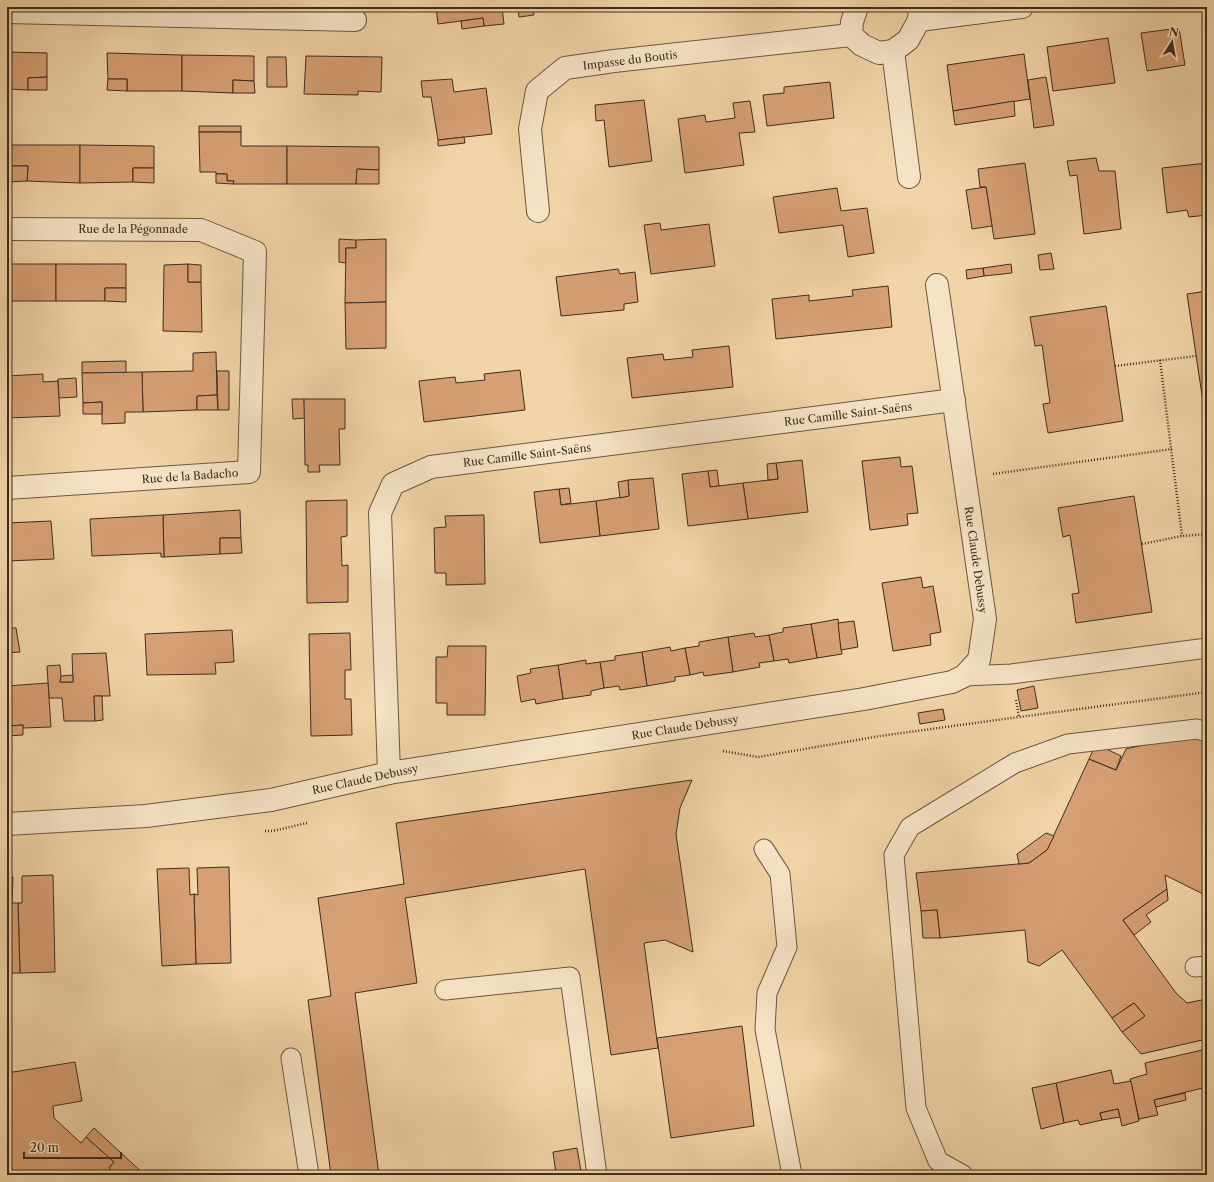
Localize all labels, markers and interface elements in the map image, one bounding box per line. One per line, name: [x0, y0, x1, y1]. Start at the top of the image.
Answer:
north arrow: [1152, 22, 1192, 62]
text: N: [1168, 24, 1180, 40]
street label: Impasse du Boutis: [582, 47, 678, 73]
street label: Rue de la Pégonnade: [78, 222, 188, 236]
street label: Rue Camille Saint-Saëns: [783, 399, 913, 429]
street label: Rue Camille Saint-Saëns: [462, 440, 592, 470]
street label: Rue de la Badacho: [141, 466, 239, 486]
street label: Rue Claude Debussy: [962, 505, 991, 615]
street label: Rue Claude Debussy: [630, 711, 740, 742]
street label: Rue Claude Debussy: [311, 761, 420, 797]
scale bar: [24, 1134, 121, 1160]
text: 20 m: [30, 1140, 59, 1155]

